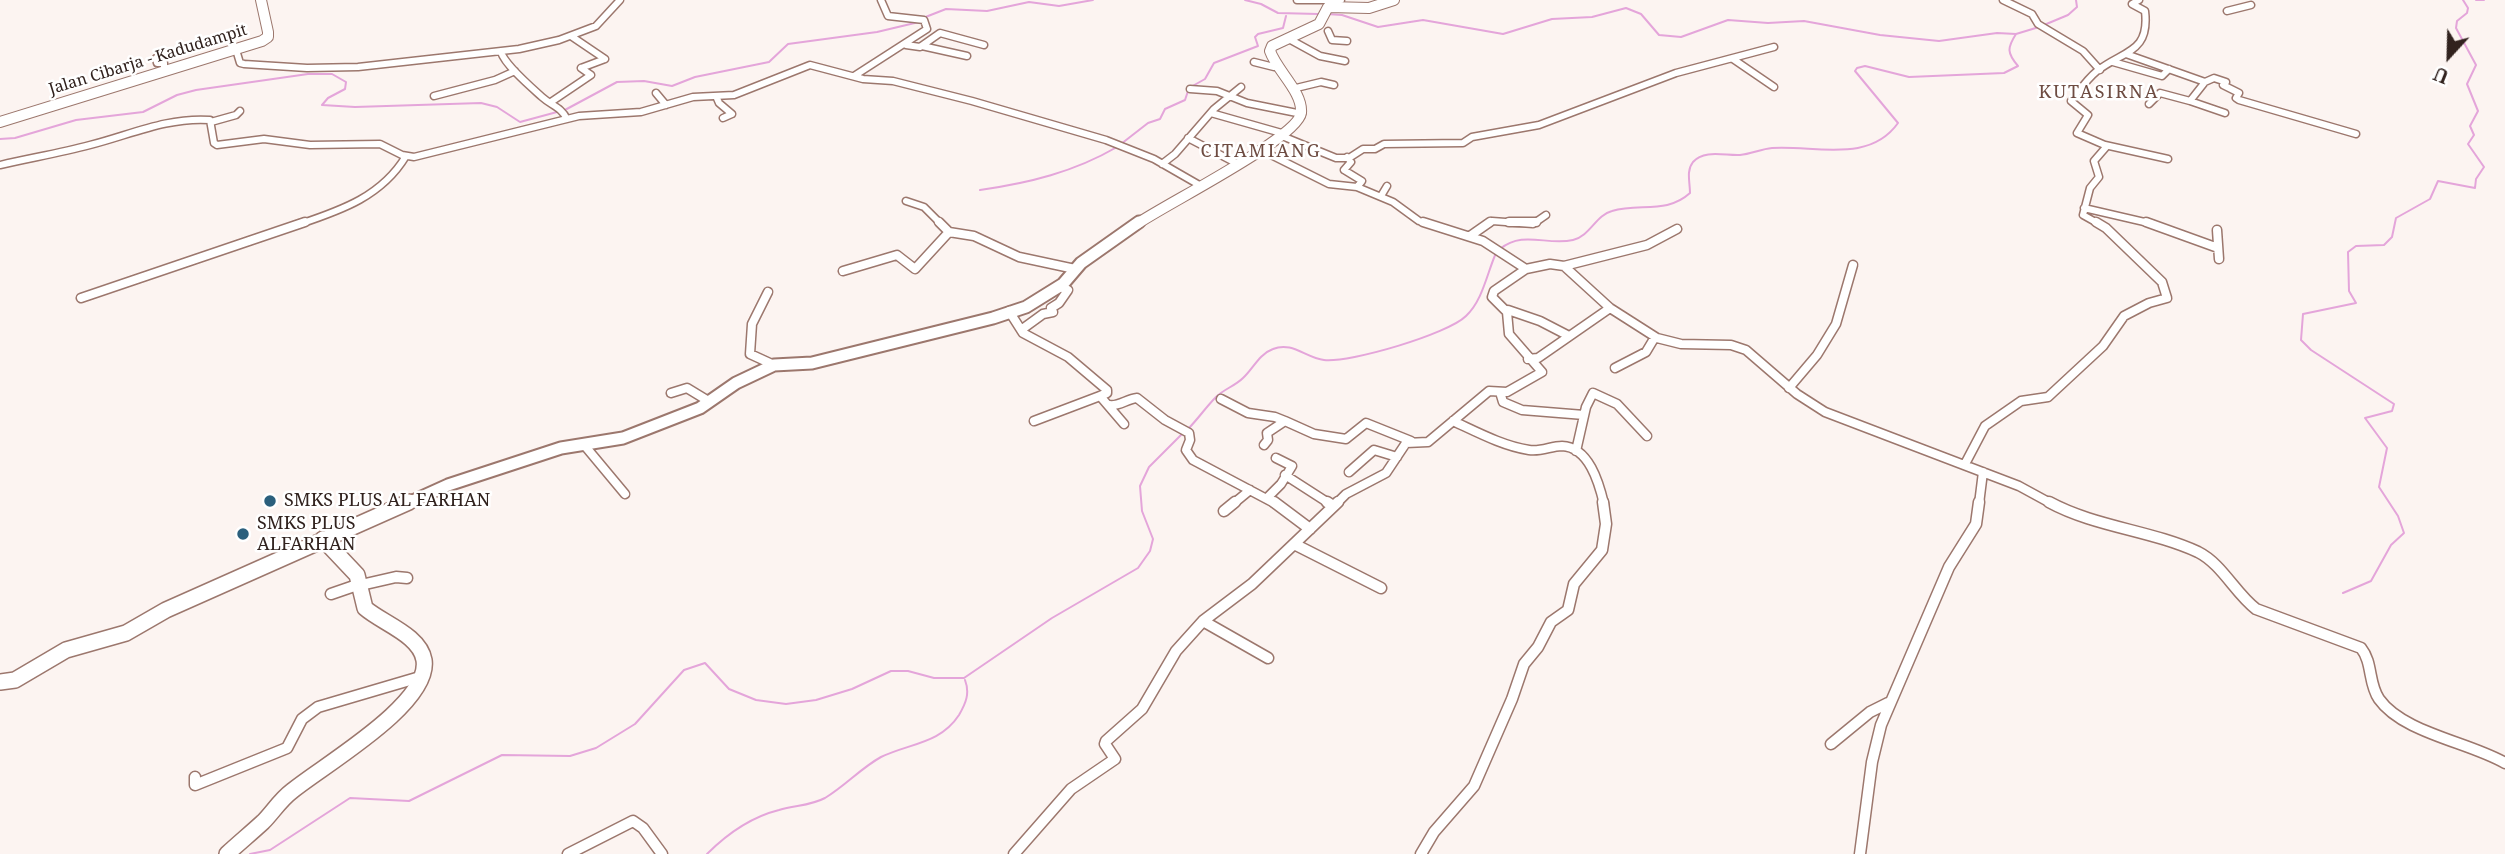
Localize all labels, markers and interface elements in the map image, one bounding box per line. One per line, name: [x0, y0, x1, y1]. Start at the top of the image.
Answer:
street label: Jalan Cibarja - Kadudampit: [47, 21, 249, 99]
north arrow: [2414, 21, 2484, 91]
text: U: [2430, 61, 2453, 90]
district label: KUTASIRNA: [2040, 82, 2158, 104]
district label: CITAMIANG: [1202, 141, 1320, 163]
place label: SMKS PLUS AL FARHAN: [284, 490, 490, 512]
marker: SMKS PLUS AL FARHAN: [262, 493, 278, 509]
place label: SMKS PLUS ALFARHAN: [257, 513, 356, 556]
marker: SMKS PLUS ALFARHAN: [235, 526, 251, 542]

